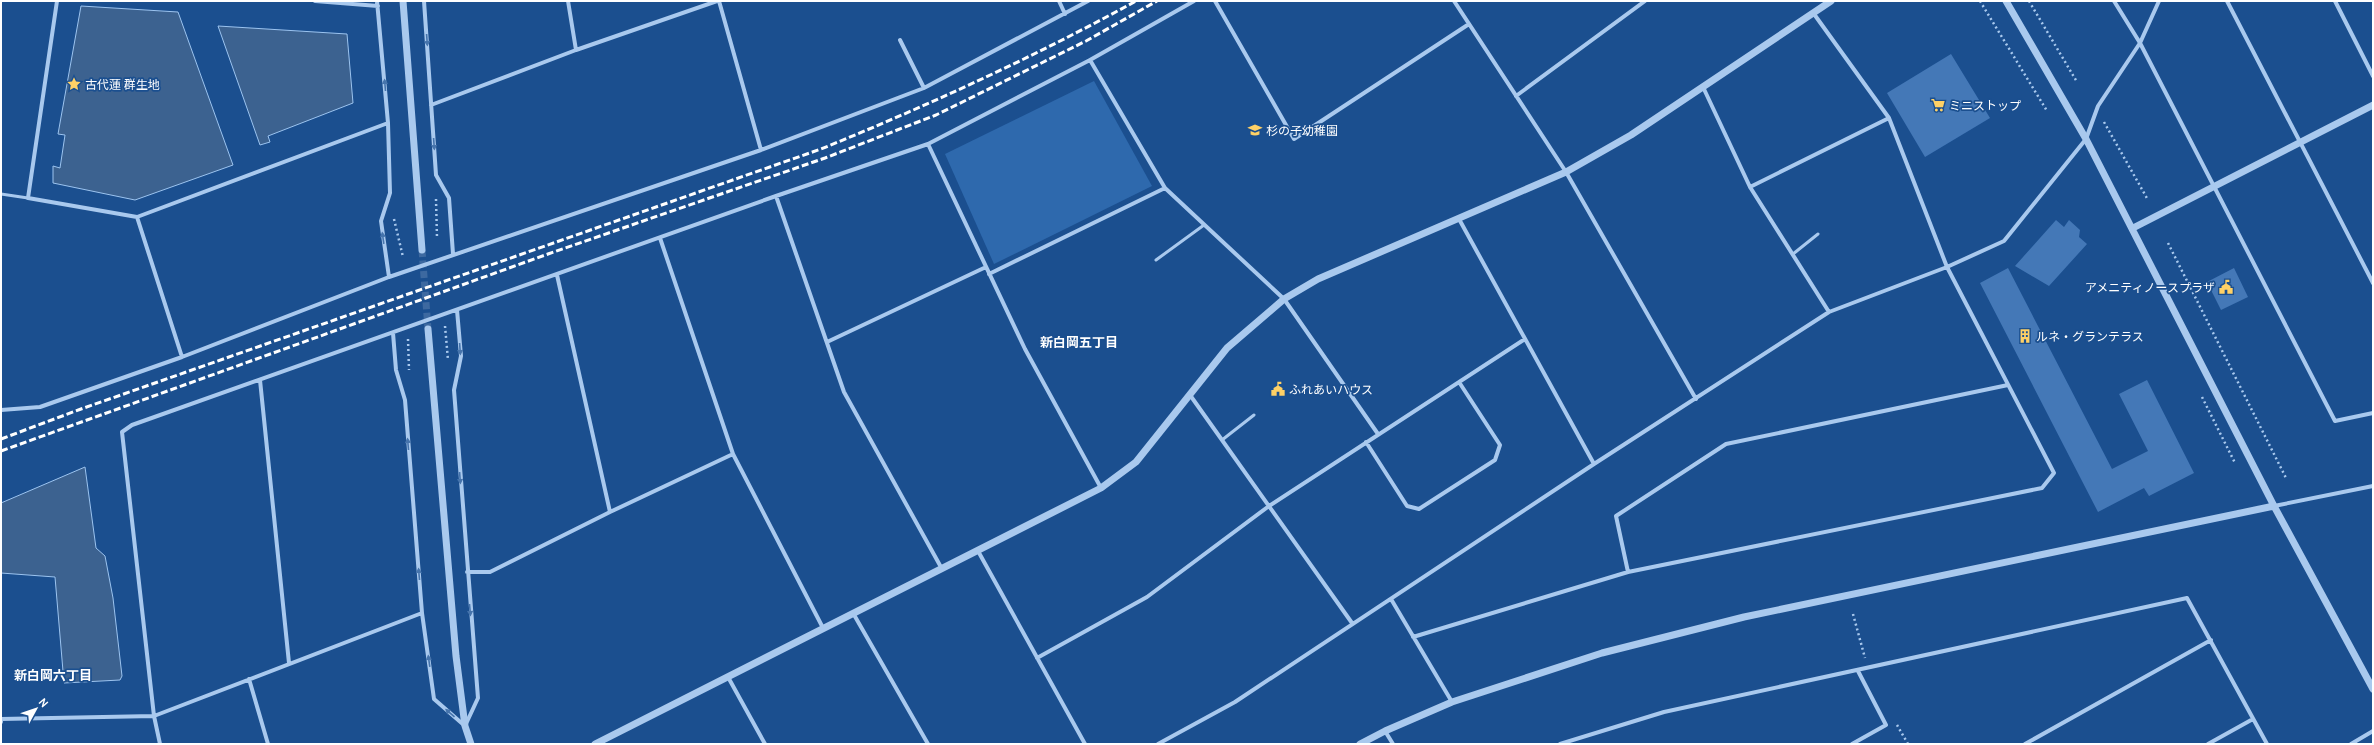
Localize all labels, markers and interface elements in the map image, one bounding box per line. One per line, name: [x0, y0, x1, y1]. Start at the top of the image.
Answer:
one-way arrow: [423, 34, 430, 46]
place icon: 古代蓮 群生地: [66, 76, 82, 92]
place label: 古代蓮 群生地: [85, 77, 160, 92]
one-way arrow: [381, 79, 388, 91]
supermarket icon: ミニストップ: [1930, 97, 1946, 113]
place label: ミニストップ: [1949, 98, 2021, 113]
school or university icon: 杉の子幼稚園: [1247, 122, 1263, 138]
place label: 杉の子幼稚園: [1266, 123, 1338, 138]
one-way arrow: [430, 138, 437, 150]
one-way arrow: [380, 232, 386, 244]
public building icon: アメニティノースプラザ: [2218, 279, 2234, 295]
place label: アメニティノースプラザ: [2085, 280, 2215, 295]
building icon: ルネ・グランテラス: [2017, 328, 2033, 344]
place label: ルネ・グランテラス: [2036, 329, 2144, 344]
district label: 新白岡五丁目: [1040, 334, 1118, 350]
one-way arrow: [457, 343, 463, 356]
public building icon: ふれあいハウス: [1270, 381, 1286, 397]
place label: ふれあいハウス: [1289, 382, 1373, 397]
one-way arrow: [405, 438, 412, 450]
one-way arrow: [457, 472, 464, 484]
one-way arrow: [416, 568, 422, 580]
one-way arrow: [467, 604, 474, 616]
one-way arrow: [426, 655, 432, 667]
district label: 新白岡六丁目: [14, 667, 92, 683]
north arrow: [16, 689, 56, 729]
text: N: [36, 695, 52, 710]
one-way arrow: [445, 708, 455, 717]

